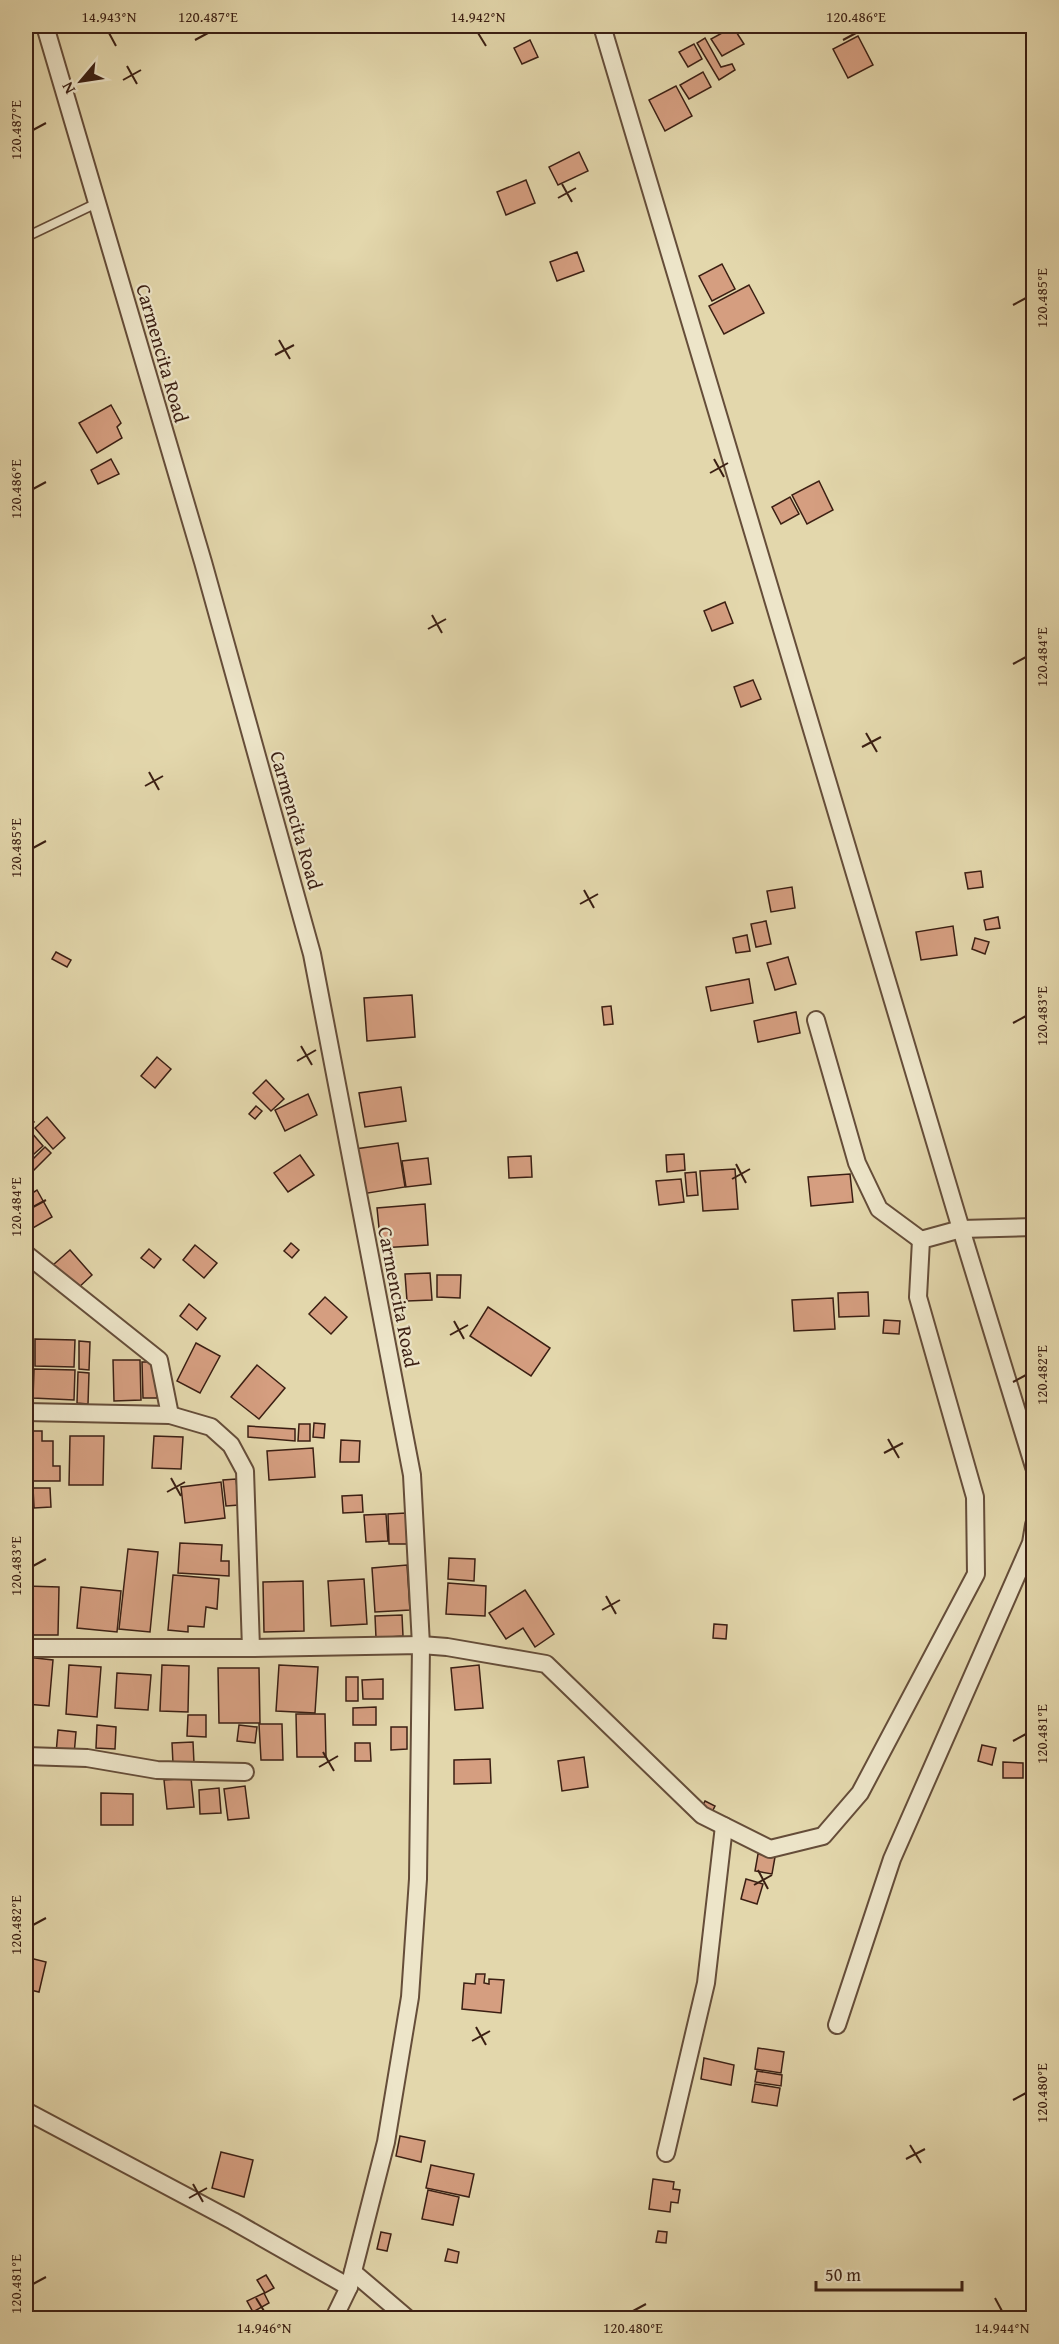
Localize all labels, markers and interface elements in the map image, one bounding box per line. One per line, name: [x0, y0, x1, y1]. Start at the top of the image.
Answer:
text: 14.943°N: [82, 6, 137, 27]
text: 120.487°E: [178, 6, 238, 27]
text: 14.942°N: [451, 6, 506, 27]
text: 120.486°E: [826, 6, 886, 27]
north arrow: [51, 51, 111, 111]
text: N: [55, 78, 81, 99]
text: 120.487°E: [5, 100, 26, 160]
text: 120.485°E: [1031, 268, 1052, 328]
street label: Carmencita Road: [129, 280, 197, 426]
text: 120.486°E: [5, 459, 26, 519]
text: 120.484°E: [1031, 627, 1052, 687]
street label: Carmencita Road: [263, 747, 331, 893]
text: 120.485°E: [5, 818, 26, 878]
text: 120.483°E: [1031, 986, 1052, 1046]
text: 120.484°E: [5, 1177, 26, 1237]
street label: Carmencita Road: [371, 1224, 427, 1370]
text: 120.482°E: [1031, 1345, 1052, 1405]
text: 120.483°E: [5, 1536, 26, 1596]
text: 120.481°E: [1031, 1704, 1052, 1764]
text: 120.482°E: [5, 1895, 26, 1955]
text: 120.480°E: [1031, 2063, 1052, 2123]
text: 120.481°E: [5, 2254, 26, 2314]
scale bar: [816, 2254, 962, 2292]
text: 50 m: [825, 2261, 861, 2288]
text: 14.946°N: [237, 2317, 292, 2338]
text: 120.480°E: [603, 2317, 663, 2338]
text: 14.944°N: [975, 2317, 1030, 2338]

